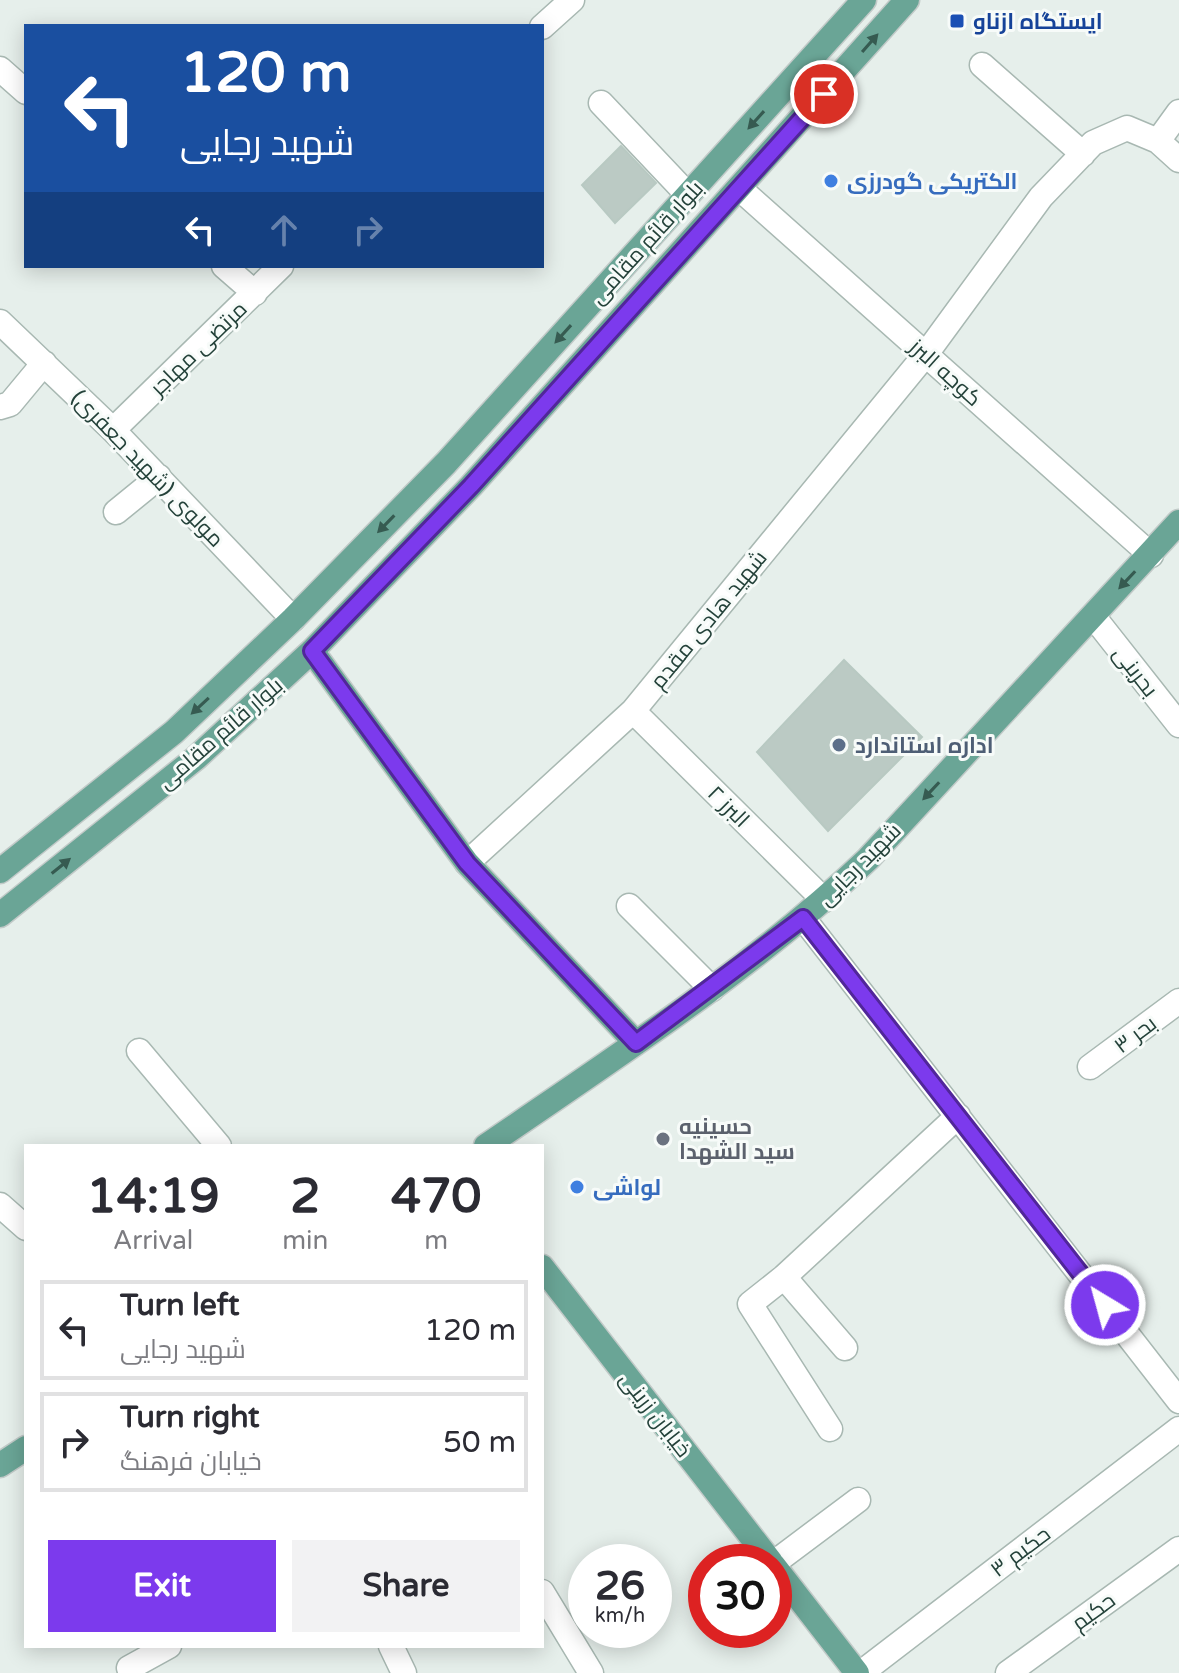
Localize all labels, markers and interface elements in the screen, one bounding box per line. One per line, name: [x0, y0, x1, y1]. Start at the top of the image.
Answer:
place label: ایستگاه ازناو: [973, 9, 1103, 35]
marker: ایستگاه ازناو: [948, 12, 966, 30]
one-way arrow: [860, 33, 878, 52]
text: 120 m: [180, 40, 351, 107]
icon: left: [48, 56, 152, 160]
pin: [790, 60, 858, 128]
icon: arrive: [802, 72, 846, 116]
one-way arrow: [748, 110, 765, 130]
text: شهید رجایی: [180, 122, 354, 165]
place label: الکتریکی گودرزی: [847, 169, 1017, 195]
marker: الکتریکی گودرزی: [822, 172, 840, 190]
street label: بلوار قائم مقامی: [585, 176, 710, 311]
icon: left: [178, 208, 222, 252]
icon: ahead: [262, 208, 306, 252]
icon: right: [346, 208, 390, 252]
street label: مرتضی مهاجر: [143, 296, 252, 403]
one-way arrow: [554, 324, 572, 343]
street label: کوچه البرز: [902, 332, 987, 413]
street label: مولوی (شهید جعفری): [66, 385, 229, 553]
one-way arrow: [377, 514, 396, 533]
street label: شهید هادی مقدم: [645, 545, 774, 695]
one-way arrow: [1118, 570, 1137, 589]
street label: بحرینی: [1107, 641, 1163, 702]
street label: بلوار قائم مقامی: [153, 672, 290, 797]
one-way arrow: [191, 697, 210, 715]
place label: اداره استاندارد: [855, 733, 994, 759]
marker: اداره استاندارد: [830, 736, 848, 754]
street label: البرز ۲: [702, 780, 755, 833]
one-way arrow: [922, 781, 940, 800]
street label: شهید رجایی: [813, 818, 907, 912]
one-way arrow: [51, 858, 71, 875]
street label: بحر ۳: [1109, 1010, 1162, 1059]
place label: حسینیه سید الشهدا: [679, 1114, 795, 1165]
marker: حسینیه سید الشهدا: [654, 1130, 672, 1148]
text: 14:19: [87, 1168, 220, 1226]
text: 2: [290, 1168, 320, 1226]
text: 470: [391, 1168, 481, 1226]
place label: لواشی: [593, 1175, 661, 1201]
marker: لواشی: [568, 1178, 586, 1196]
text: Arrival: [113, 1225, 193, 1256]
text: min: [282, 1225, 328, 1256]
text: m: [424, 1225, 448, 1256]
position arrow: [1063, 1263, 1147, 1347]
text: Turn left: [120, 1287, 239, 1324]
icon: left: [52, 1308, 96, 1352]
text: 120 m: [424, 1312, 516, 1349]
text: شهید رجایی: [120, 1334, 246, 1365]
street label: خیابان زرینی: [614, 1367, 697, 1463]
text: Turn right: [120, 1399, 260, 1436]
icon: right: [52, 1420, 96, 1464]
text: 50 m: [443, 1424, 516, 1461]
text: خیابان فرهنگ: [120, 1446, 262, 1477]
street label: حکیم ۳: [986, 1521, 1057, 1584]
button: Exit: [48, 1540, 276, 1632]
button: Share: [292, 1540, 520, 1632]
speed limit sign: 30: [688, 1544, 792, 1648]
text: 26: [595, 1562, 645, 1610]
street label: حکیم: [1067, 1587, 1122, 1638]
text: km/h: [595, 1604, 645, 1628]

